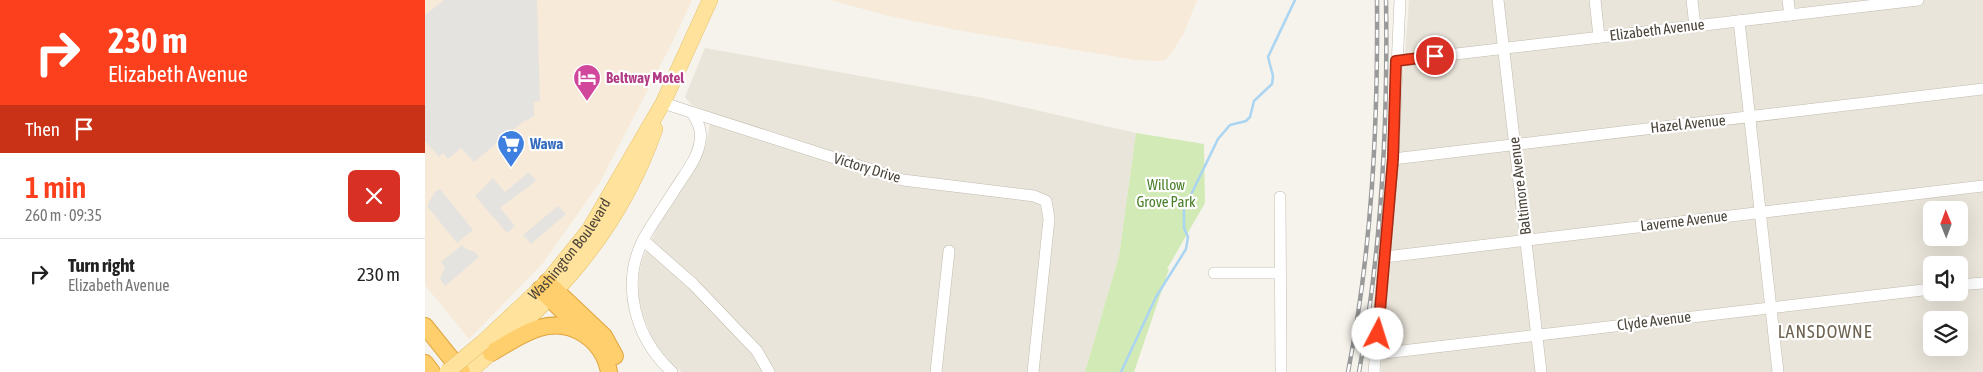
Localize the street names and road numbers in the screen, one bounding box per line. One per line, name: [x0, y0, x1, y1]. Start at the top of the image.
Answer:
street label: Elizabeth Avenue: [1609, 15, 1705, 44]
street label: Hazel Avenue: [1650, 111, 1726, 136]
street label: Baltimore Avenue: [1505, 136, 1534, 236]
street label: Victory Drive: [831, 149, 903, 186]
street label: Washington Boulevard: [525, 195, 614, 303]
street label: Laverne Avenue: [1639, 207, 1729, 234]
street label: Clyde Avenue: [1616, 308, 1692, 333]

